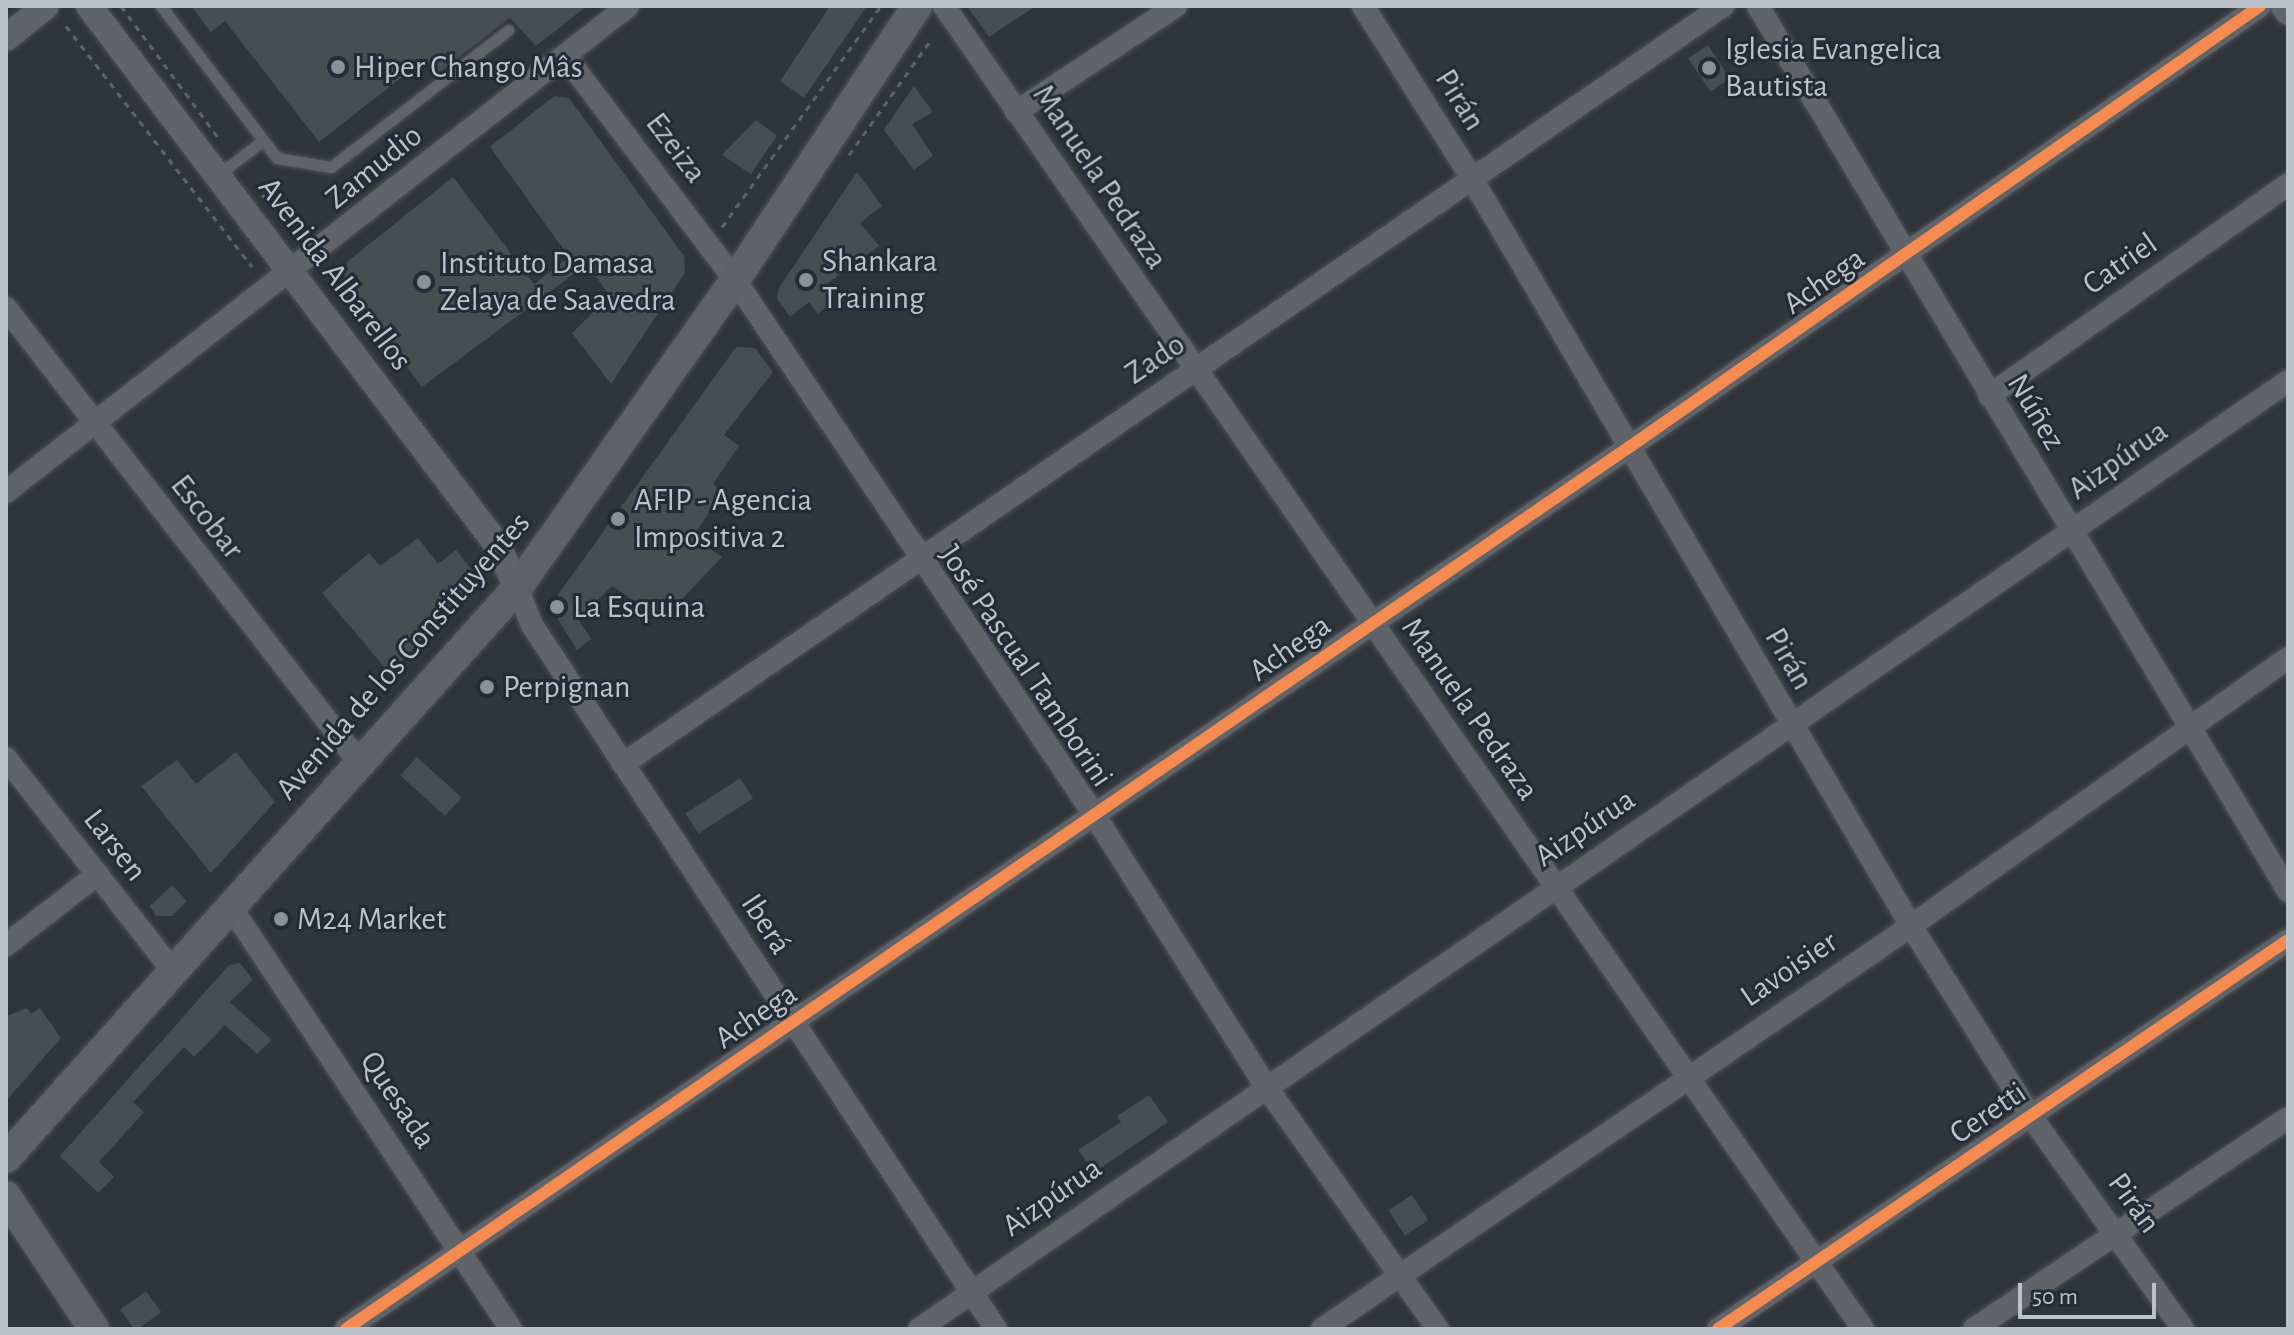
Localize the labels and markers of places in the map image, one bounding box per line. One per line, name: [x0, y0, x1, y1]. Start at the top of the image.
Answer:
place label: Iglesia Evangelica Bautista: [1725, 31, 1942, 106]
place label: Hiper Chango Mâs: [354, 48, 583, 86]
marker: Hiper Chango Mâs: [329, 58, 347, 76]
marker: Iglesia Evangelica Bautista: [1700, 59, 1718, 77]
place label: Shankara Training: [822, 243, 938, 318]
place label: Instituto Damasa Zelaya de Saavedra: [440, 245, 676, 320]
marker: Shankara Training: [797, 271, 815, 289]
marker: Instituto Damasa Zelaya de Saavedra: [415, 273, 433, 291]
place label: AFIP - Agencia Impositiva 2: [634, 482, 812, 557]
marker: AFIP - Agencia Impositiva 2: [609, 510, 627, 528]
place label: La Esquina: [573, 588, 705, 626]
marker: La Esquina: [548, 598, 566, 616]
place label: Perpignan: [503, 668, 630, 706]
marker: Perpignan: [478, 678, 496, 696]
place label: M24 Market: [297, 900, 446, 938]
marker: M24 Market: [272, 910, 290, 928]

